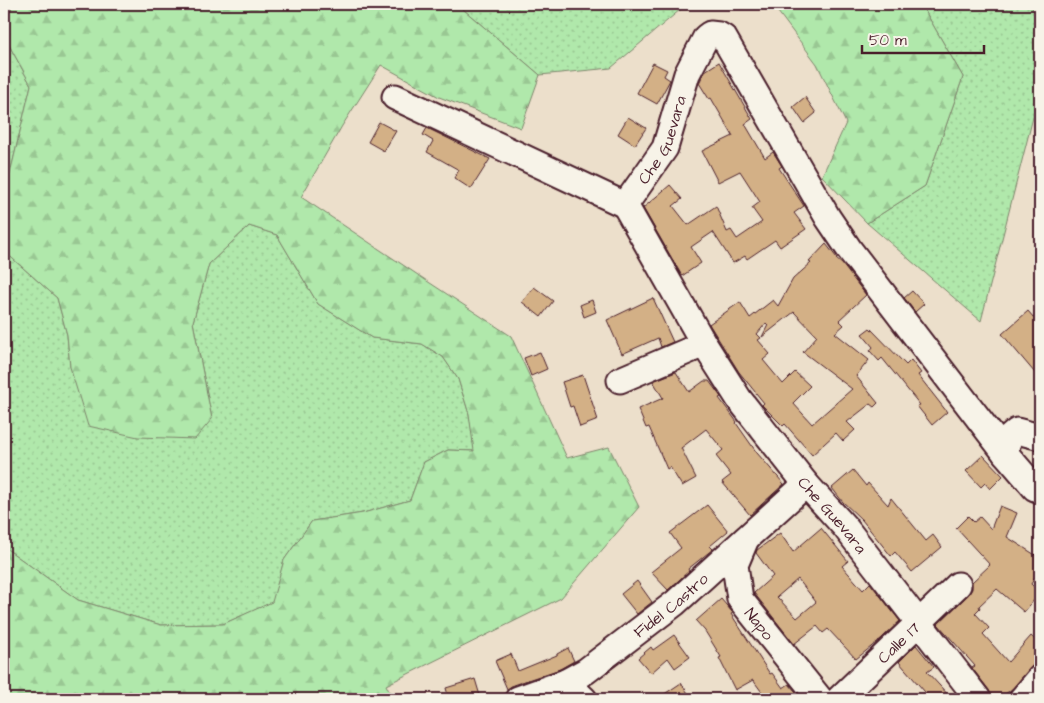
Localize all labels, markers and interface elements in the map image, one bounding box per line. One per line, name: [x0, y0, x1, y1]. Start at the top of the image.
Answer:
scale bar: [862, 22, 984, 54]
text: 50 m: [869, 30, 907, 51]
street label: Che Guevara: [633, 93, 692, 189]
street label: Che Guevara: [792, 472, 872, 558]
street label: Fidel Castro: [629, 568, 713, 643]
street label: Napo: [739, 603, 779, 645]
street label: Calle 17: [873, 617, 925, 669]

